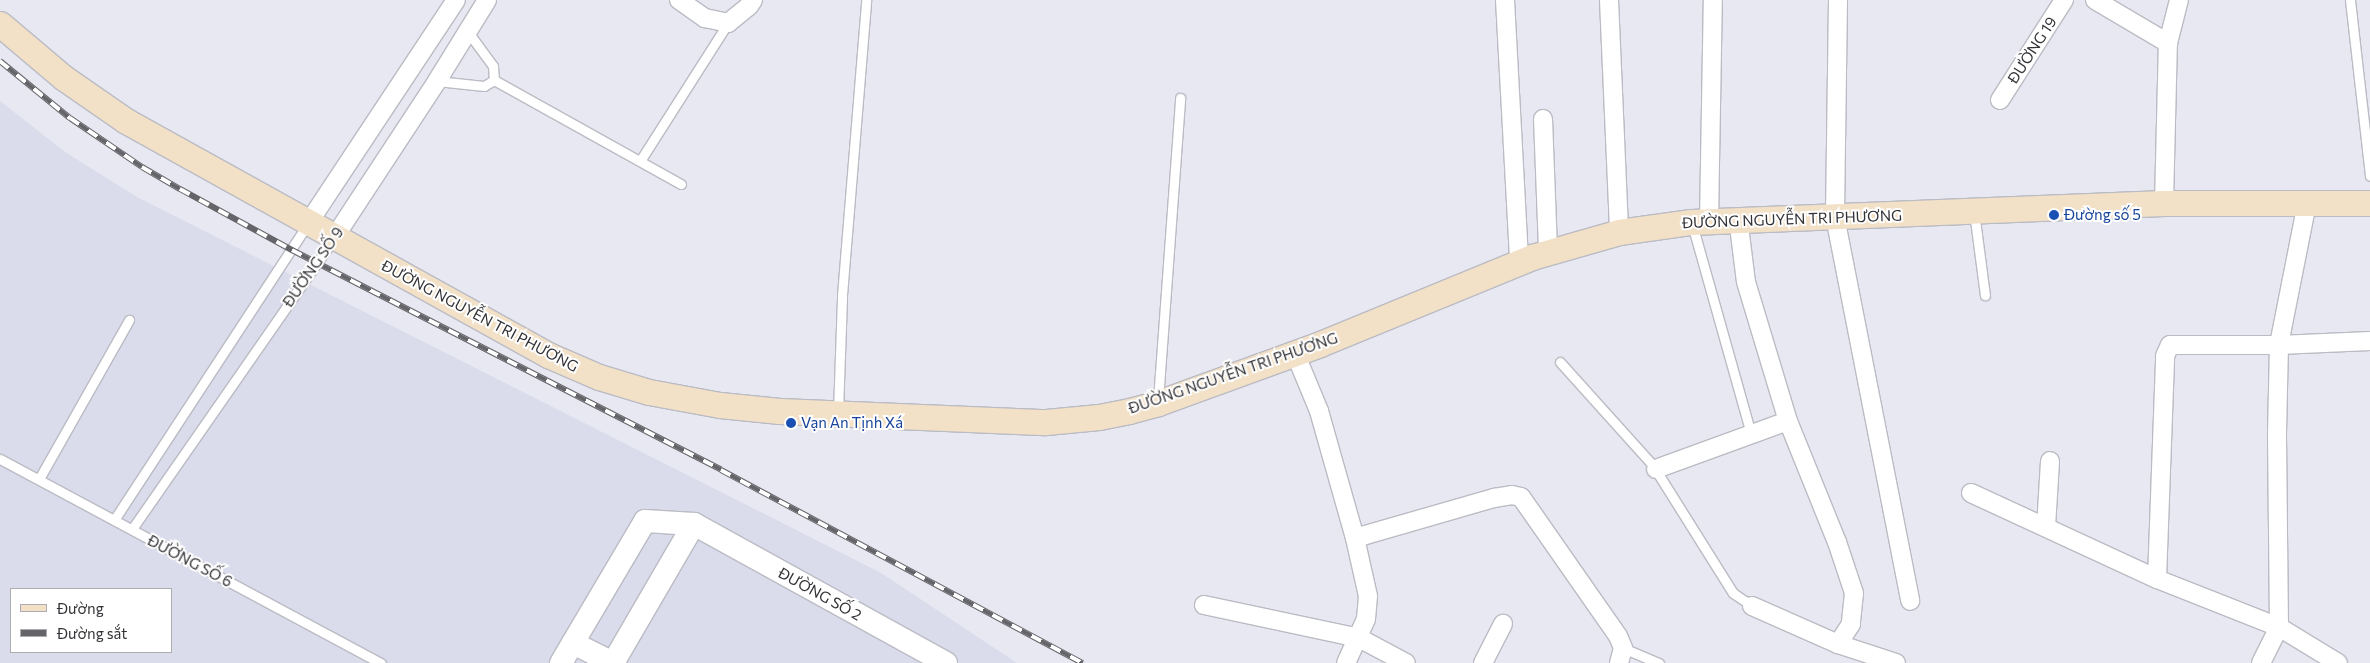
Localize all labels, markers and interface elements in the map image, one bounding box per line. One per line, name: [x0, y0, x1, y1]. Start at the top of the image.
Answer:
street label: ĐƯỜNG 19: [2004, 13, 2060, 87]
street label: ĐƯỜNG NGUYỄN TRI PHƯƠNG: [1682, 206, 1902, 232]
place label: Đường số 5: [2064, 206, 2141, 224]
marker: Đường số 5: [2048, 209, 2060, 221]
street label: ĐƯỜNG SỐ 9: [279, 224, 347, 310]
street label: ĐƯỜNG NGUYỄN TRI PHƯƠNG: [379, 256, 581, 376]
street label: ĐƯỜNG NGUYỄN TRI PHƯƠNG: [1126, 329, 1340, 417]
place label: Vạn An Tịnh Xá: [801, 414, 903, 432]
marker: Vạn An Tịnh Xá: [785, 417, 797, 429]
street label: ĐƯỜNG SỐ 6: [145, 531, 235, 591]
street label: ĐƯỜNG SỐ 2: [775, 564, 865, 624]
legend: [10, 588, 172, 653]
text: Đường: [57, 599, 104, 617]
text: Đường sắt: [57, 624, 127, 642]

